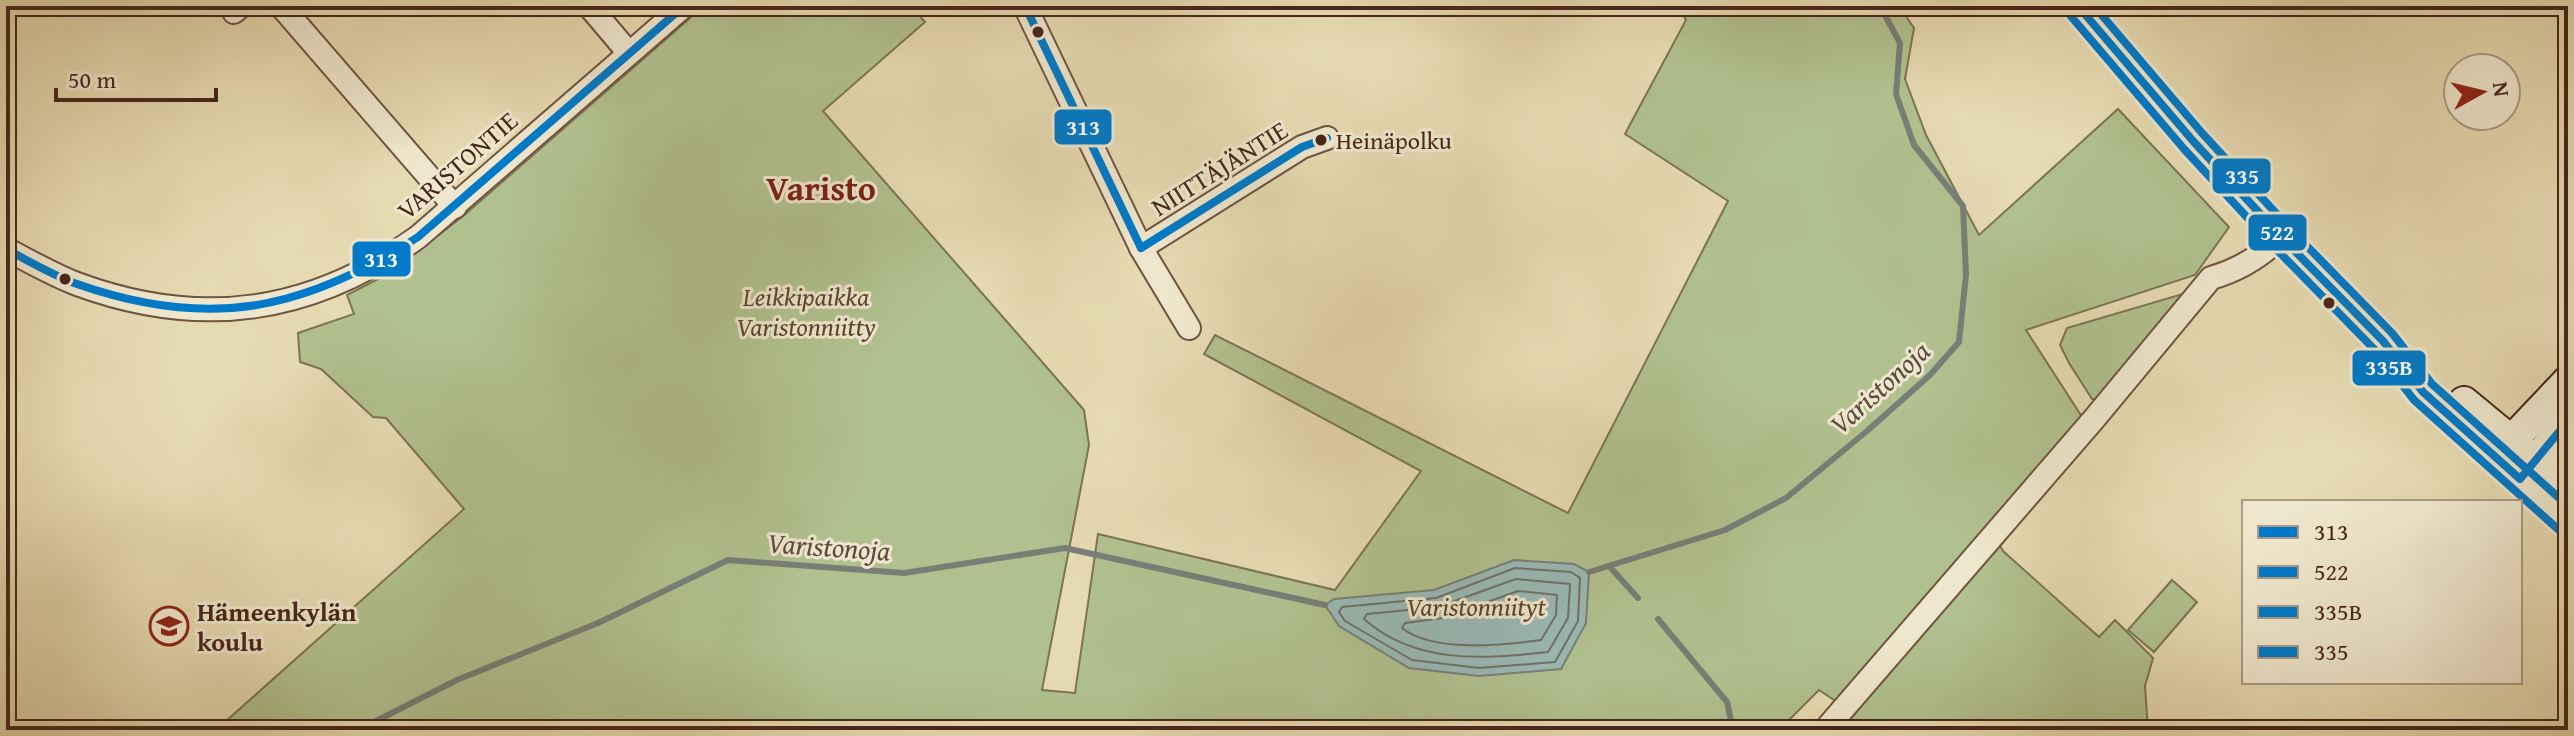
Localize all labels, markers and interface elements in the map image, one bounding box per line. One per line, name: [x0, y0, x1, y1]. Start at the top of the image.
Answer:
unlabelled marker: [1030, 24, 1046, 40]
scale bar: [56, 52, 216, 102]
north arrow: [2442, 52, 2522, 132]
text: 50 m: [68, 62, 116, 97]
text: N: [2485, 80, 2519, 99]
street label: VARISTONTIE: [388, 101, 526, 229]
line badge: 313: [1053, 108, 1113, 146]
text: 313: [1066, 111, 1100, 143]
street label: NIITTÄJÄNTIE: [1143, 111, 1295, 225]
place label: Heinäpolku: [1336, 123, 1452, 158]
marker: Heinäpolku: [1313, 132, 1329, 148]
line badge: 335: [2211, 157, 2272, 195]
text: 335: [2225, 160, 2259, 192]
district label: Varisto: [766, 163, 876, 212]
line badge: 522: [2247, 213, 2308, 252]
text: 522: [2260, 216, 2294, 248]
line badge: 313: [351, 240, 412, 278]
text: 313: [364, 243, 398, 275]
unlabelled marker: [57, 271, 73, 287]
park label: Leikkipaikka Varistonniitty: [736, 277, 876, 346]
unlabelled marker: [2321, 295, 2337, 311]
water label: Varistonoja: [1820, 330, 1939, 443]
line badge: 335B: [2351, 349, 2427, 387]
text: 335B: [2365, 351, 2413, 383]
legend: [2242, 500, 2522, 684]
text: 313: [2314, 514, 2349, 549]
water label: Varistonoja: [766, 521, 892, 571]
text: 522: [2314, 554, 2349, 589]
park label: Varistonniityt: [1406, 587, 1547, 626]
place label: Hämeenkylän koulu: [197, 592, 357, 661]
text: 335B: [2314, 594, 2362, 629]
school or university icon: Hämeenkylän koulu: [148, 605, 190, 647]
text: 335: [2314, 634, 2349, 669]

